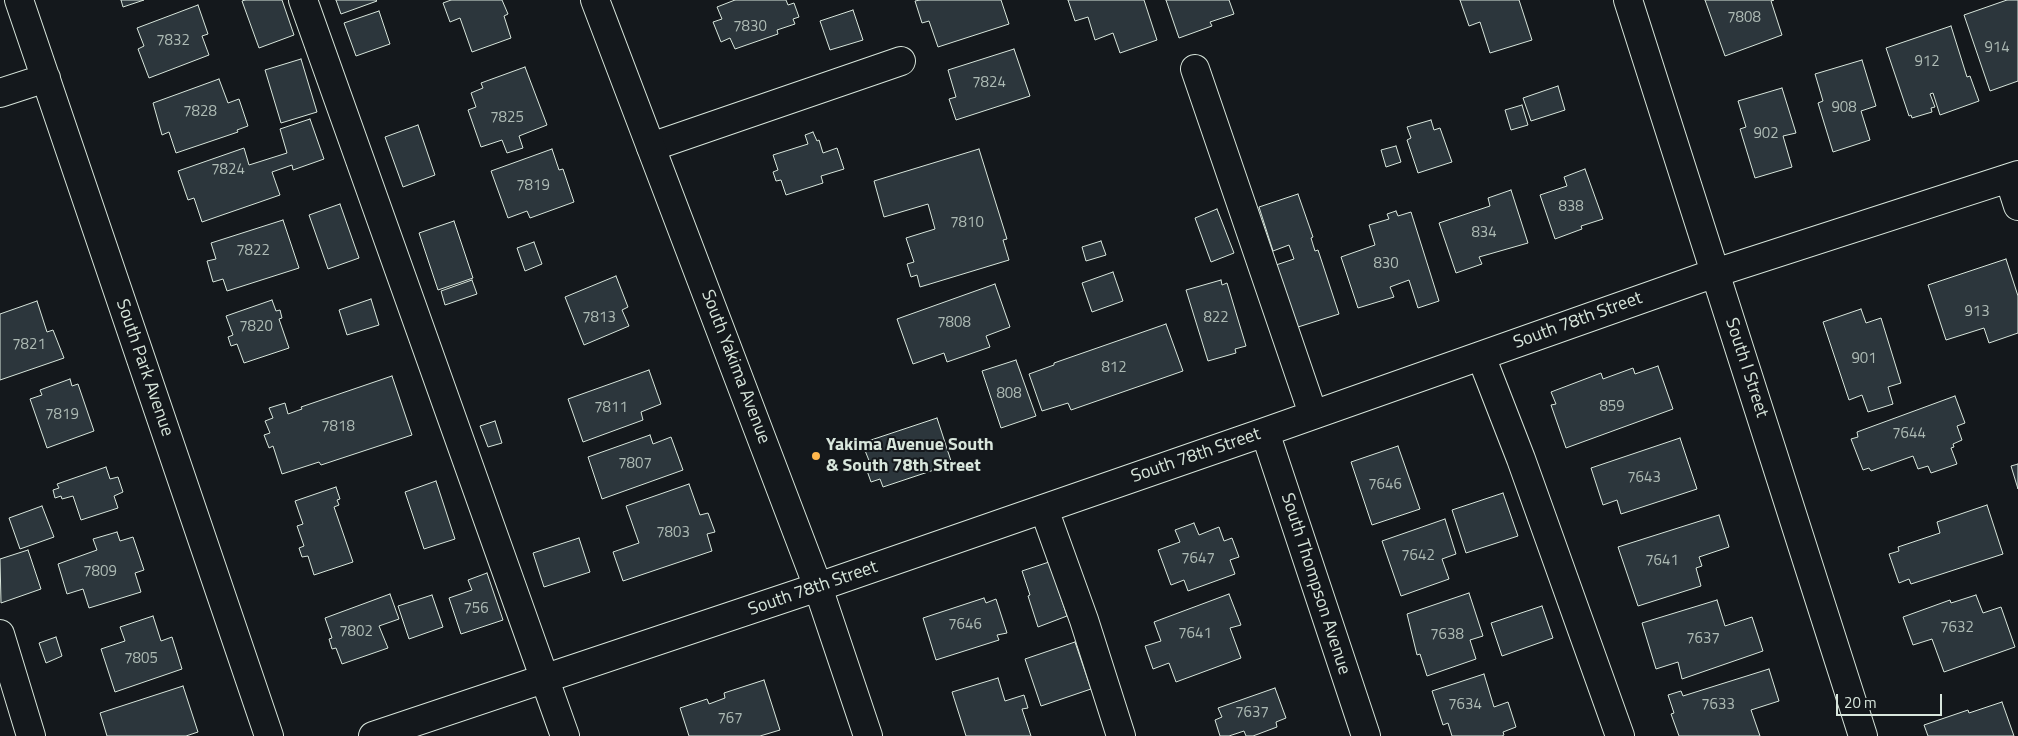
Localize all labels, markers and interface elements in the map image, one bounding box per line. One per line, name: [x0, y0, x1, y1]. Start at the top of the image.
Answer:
house number: 7808: [1727, 9, 1761, 27]
house number: 7830: [733, 18, 767, 36]
house number: 7832: [156, 32, 190, 50]
house number: 914: [1984, 39, 2010, 57]
house number: 912: [1914, 53, 1940, 71]
house number: 7824: [972, 74, 1006, 92]
house number: 908: [1831, 99, 1857, 117]
house number: 7828: [183, 103, 217, 121]
house number: 7825: [490, 109, 524, 127]
house number: 902: [1753, 125, 1779, 143]
house number: 7824: [211, 161, 245, 179]
house number: 7819: [516, 177, 550, 195]
house number: 838: [1558, 198, 1584, 216]
house number: 7810: [950, 214, 984, 232]
house number: 834: [1471, 224, 1497, 242]
house number: 7822: [236, 242, 270, 260]
house number: 830: [1373, 255, 1399, 273]
street label: South Yakima Avenue: [696, 287, 774, 447]
street label: South 78th Street: [1511, 288, 1645, 354]
street label: South Park Avenue: [110, 297, 178, 439]
house number: 913: [1964, 303, 1990, 321]
house number: 7813: [582, 309, 616, 327]
house number: 822: [1203, 309, 1229, 327]
house number: 7808: [937, 314, 971, 332]
street label: South I Street: [1720, 315, 1772, 421]
house number: 7820: [239, 318, 273, 336]
house number: 7821: [12, 336, 46, 354]
house number: 901: [1851, 350, 1877, 368]
house number: 812: [1101, 359, 1127, 377]
house number: 808: [996, 385, 1022, 403]
house number: 859: [1599, 398, 1625, 416]
house number: 7811: [594, 399, 628, 417]
house number: 7819: [45, 406, 79, 424]
house number: 7818: [321, 418, 355, 436]
street label: South 78th Street: [1129, 424, 1263, 488]
house number: 7644: [1892, 425, 1926, 443]
place label: Yakima Avenue South & South 78th Street: [826, 435, 994, 478]
marker: Yakima Avenue South & South 78th Street: [810, 450, 822, 462]
house number: 7807: [618, 455, 652, 473]
house number: 7643: [1627, 469, 1661, 487]
house number: 7646: [1368, 476, 1402, 494]
street label: South Thompson Avenue: [1275, 490, 1355, 678]
house number: 7803: [656, 524, 690, 542]
house number: 7642: [1401, 547, 1435, 565]
house number: 7647: [1181, 550, 1215, 568]
house number: 7641: [1645, 552, 1679, 570]
street label: South 78th Street: [746, 557, 880, 621]
house number: 7809: [83, 563, 117, 581]
house number: 756: [463, 600, 489, 618]
house number: 7646: [948, 616, 982, 634]
house number: 7632: [1940, 619, 1974, 637]
house number: 7802: [339, 623, 373, 641]
house number: 7641: [1178, 625, 1212, 643]
house number: 7638: [1430, 626, 1464, 644]
house number: 7637: [1686, 630, 1720, 648]
house number: 7805: [124, 650, 158, 668]
scale bar: [1838, 684, 1944, 716]
text: 20 m: [1844, 691, 1877, 714]
house number: 7634: [1448, 696, 1482, 714]
house number: 7633: [1701, 696, 1735, 714]
house number: 7637: [1235, 704, 1269, 722]
house number: 767: [717, 710, 743, 728]

